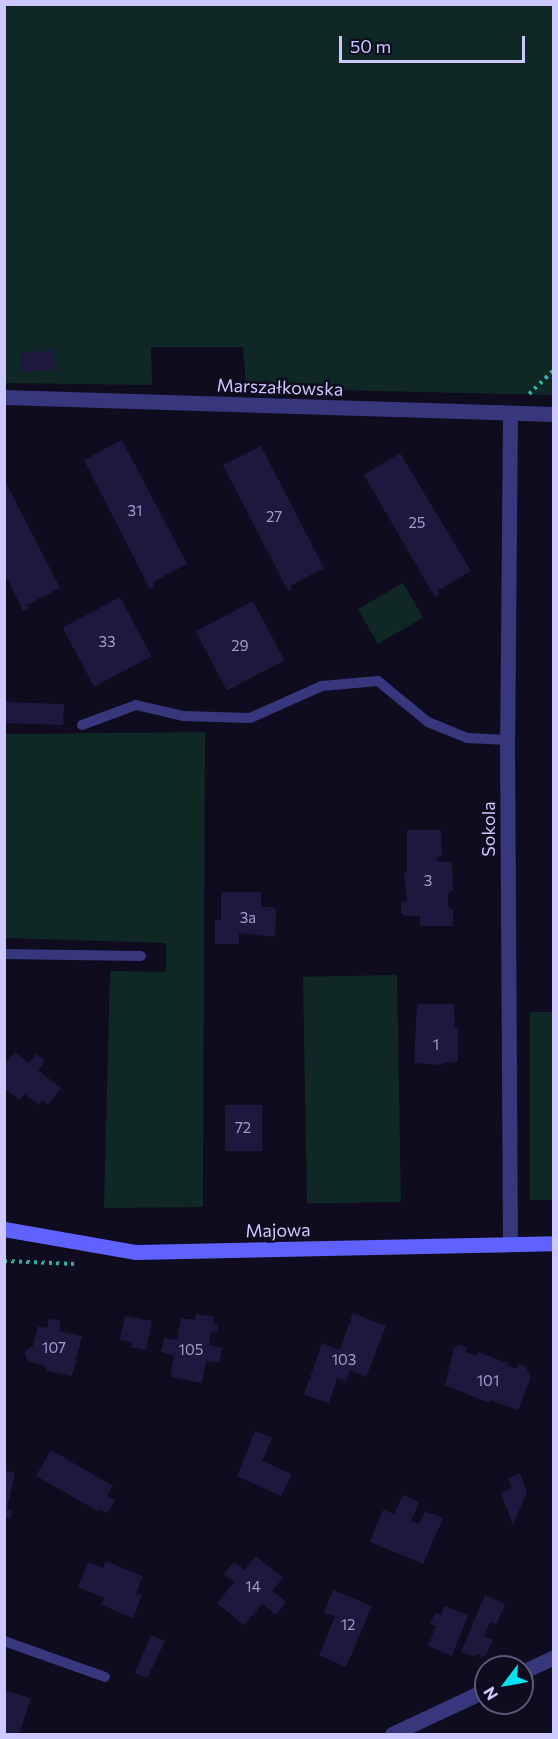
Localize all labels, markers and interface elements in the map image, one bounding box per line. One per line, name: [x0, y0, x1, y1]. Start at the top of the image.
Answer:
scale bar: [342, 24, 528, 62]
text: 50 m: [350, 35, 391, 57]
street label: Marszałkowska: [216, 374, 344, 400]
house number: 31: [128, 502, 142, 520]
house number: 27: [266, 508, 282, 526]
house number: 25: [409, 514, 425, 532]
house number: 33: [98, 633, 116, 651]
house number: 29: [231, 637, 249, 655]
street label: Sokola: [477, 801, 499, 857]
house number: 3: [424, 872, 432, 890]
house number: 3a: [240, 909, 256, 927]
house number: 1: [433, 1036, 439, 1054]
house number: 72: [235, 1119, 251, 1137]
street label: Majowa: [245, 1219, 311, 1241]
house number: 107: [42, 1339, 66, 1357]
house number: 105: [179, 1341, 203, 1359]
house number: 103: [332, 1351, 356, 1369]
house number: 101: [477, 1372, 499, 1390]
house number: 14: [245, 1578, 261, 1596]
house number: 12: [341, 1616, 355, 1634]
north arrow: [474, 1655, 534, 1715]
text: N: [479, 1684, 501, 1704]

